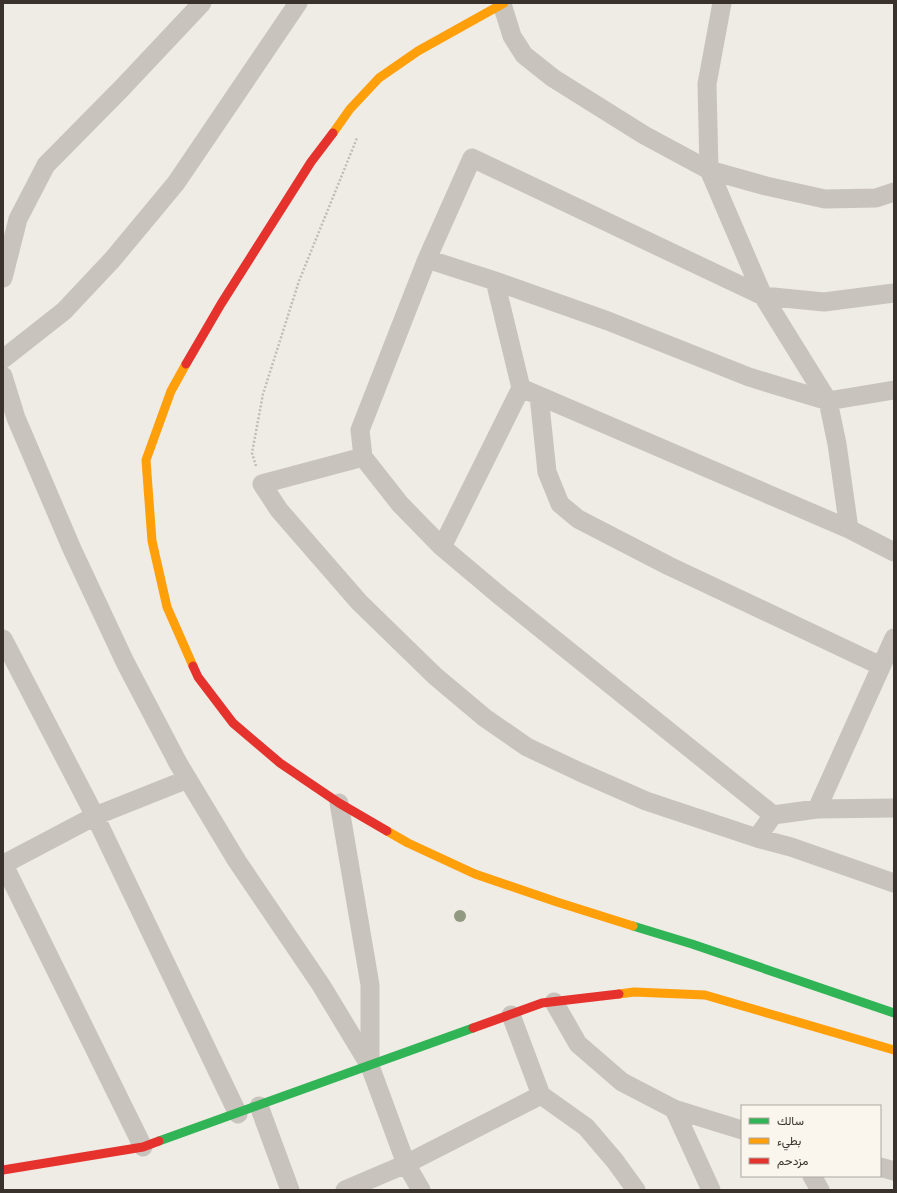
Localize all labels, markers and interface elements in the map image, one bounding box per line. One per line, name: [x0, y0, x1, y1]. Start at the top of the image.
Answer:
legend: [741, 1105, 881, 1177]
text: سالك: [777, 1113, 804, 1129]
text: بطيء: [777, 1133, 801, 1151]
text: مزدحم: [777, 1153, 808, 1169]

